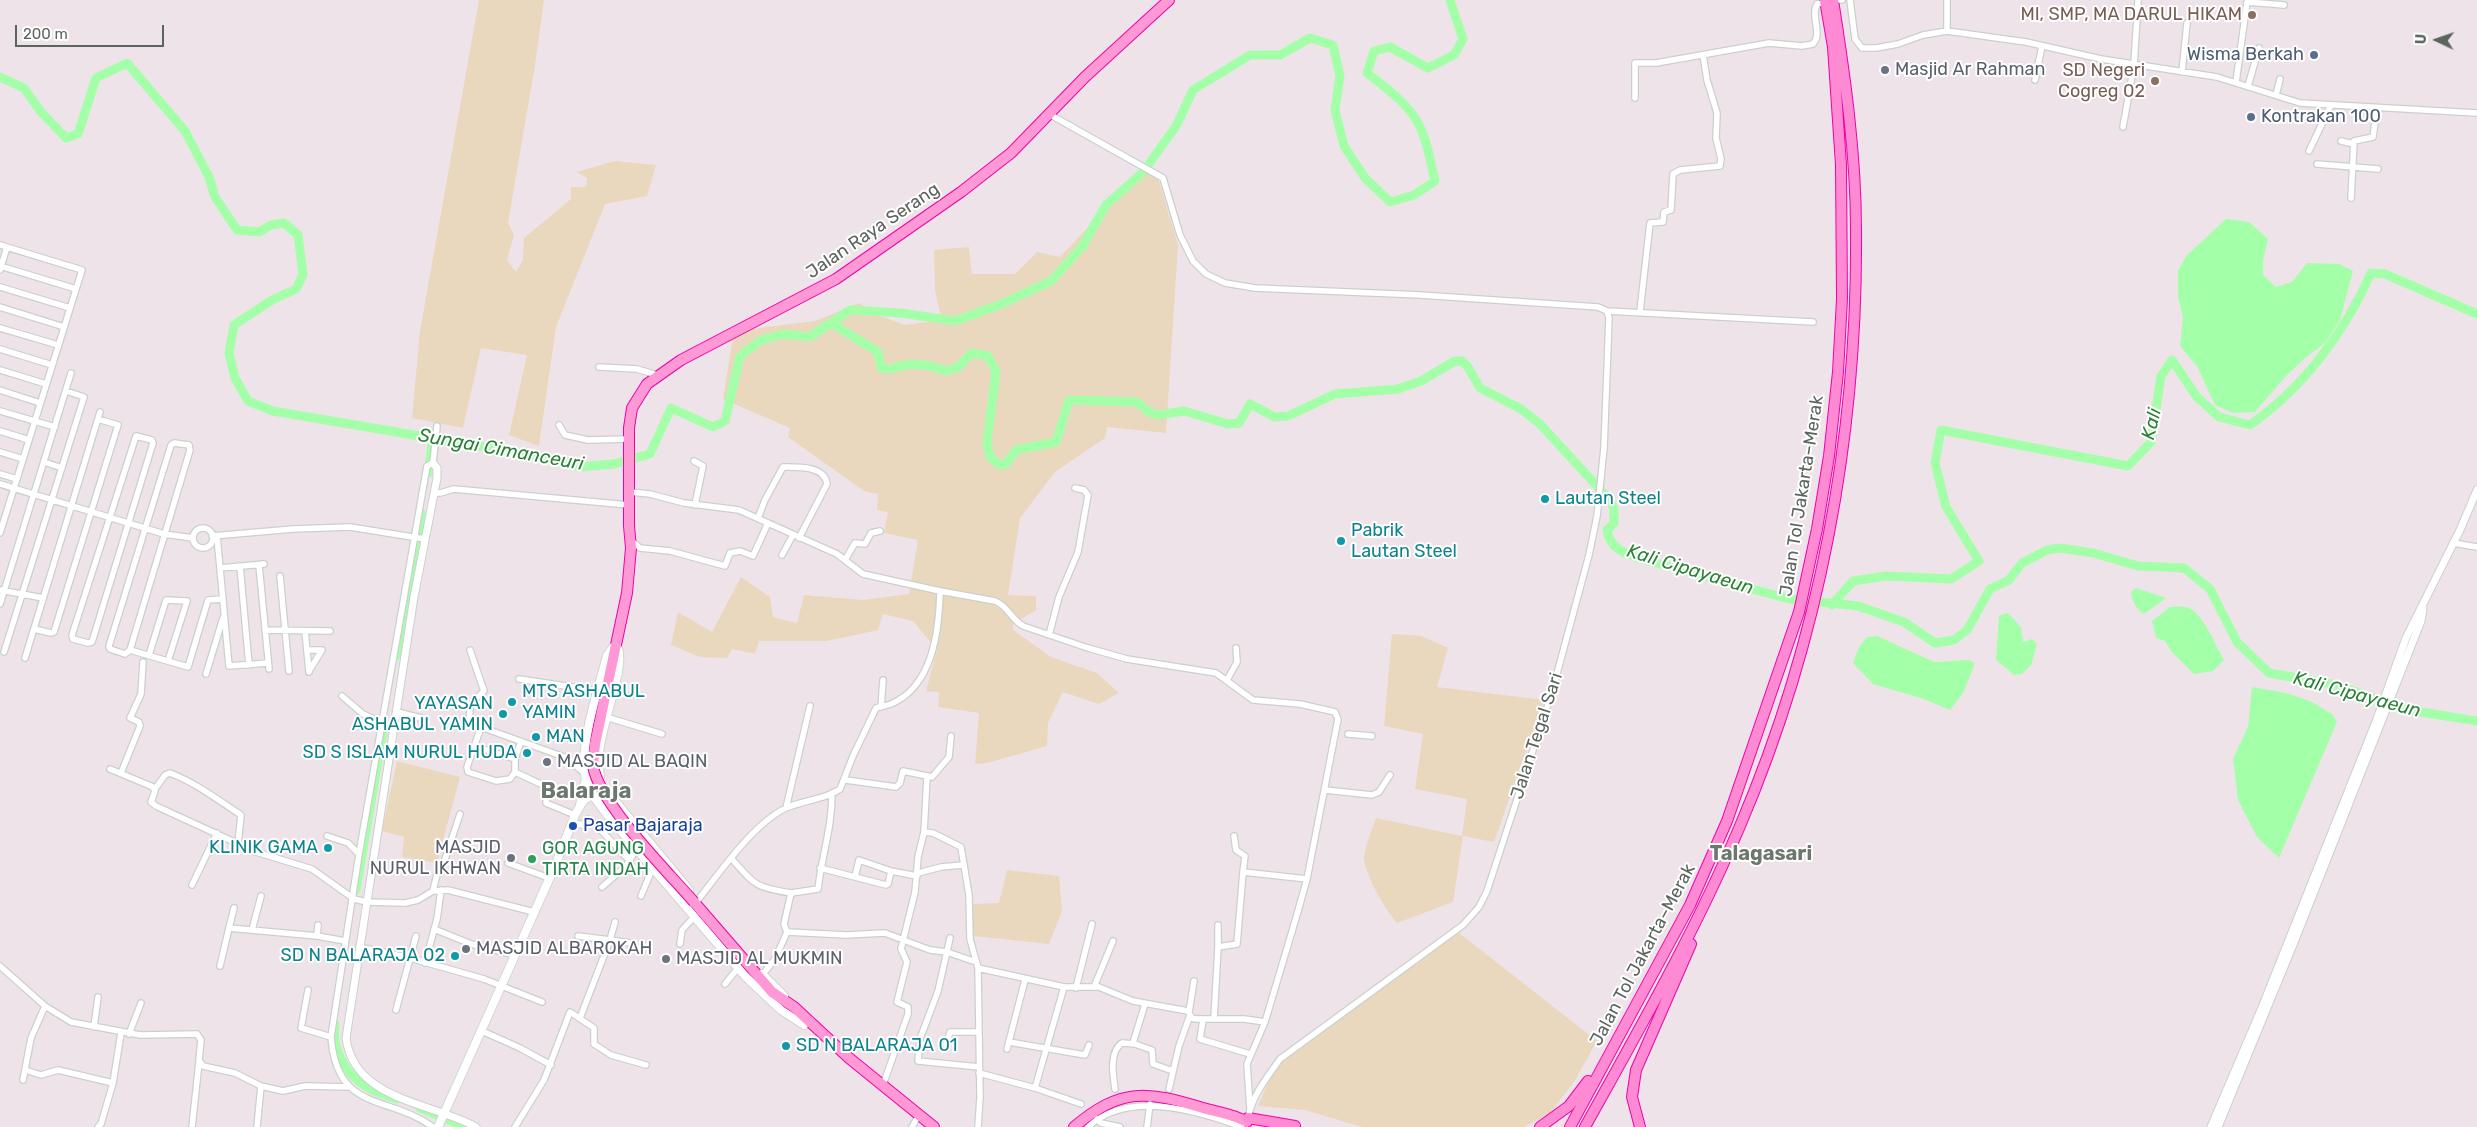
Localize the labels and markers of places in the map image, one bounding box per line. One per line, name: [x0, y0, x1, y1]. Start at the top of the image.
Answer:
place label: MI, SMP, MA DARUL HIKAM: [2021, 4, 2242, 26]
marker: MI, SMP, MA DARUL HIKAM: [2246, 9, 2258, 21]
place label: Wisma Berkah: [2187, 44, 2304, 66]
marker: Wisma Berkah: [2308, 49, 2320, 61]
place label: Masjid Ar Rahman: [1895, 59, 2045, 81]
place label: SD Negeri Cogreg 02: [2058, 60, 2145, 102]
marker: Masjid Ar Rahman: [1879, 64, 1891, 76]
marker: SD Negeri Cogreg 02: [2149, 75, 2161, 87]
place label: Kontrakan 100: [2261, 106, 2381, 128]
marker: Kontrakan 100: [2245, 111, 2257, 123]
place label: Lautan Steel: [1555, 488, 1661, 510]
marker: Lautan Steel: [1539, 493, 1551, 505]
place label: Pabrik Lautan Steel: [1351, 520, 1457, 562]
marker: Pabrik Lautan Steel: [1335, 535, 1347, 547]
place label: MTS ASHABUL YAMIN: [522, 681, 645, 724]
place label: YAYASAN ASHABUL YAMIN: [352, 693, 493, 736]
marker: MTS ASHABUL YAMIN: [506, 696, 518, 708]
marker: YAYASAN ASHABUL YAMIN: [497, 708, 509, 720]
place label: MAN: [546, 726, 585, 748]
marker: MAN: [530, 731, 542, 743]
place label: SD S ISLAM NURUL HUDA: [303, 742, 517, 764]
marker: SD S ISLAM NURUL HUDA: [521, 747, 533, 759]
place label: MASJID AL BAQIN: [557, 751, 707, 773]
marker: MASJID AL BAQIN: [541, 756, 553, 768]
place label: Pasar Bajaraja: [583, 815, 703, 837]
marker: Pasar Bajaraja: [567, 820, 579, 832]
place label: KLINIK GAMA: [209, 837, 318, 859]
place label: MASJID NURUL IKHWAN: [370, 837, 501, 880]
place label: GOR AGUNG TIRTA INDAH: [542, 838, 649, 881]
marker: KLINIK GAMA: [322, 842, 334, 854]
marker: MASJID NURUL IKHWAN: [505, 852, 517, 864]
marker: GOR AGUNG TIRTA INDAH: [526, 853, 538, 865]
place label: MASJID ALBAROKAH: [476, 938, 652, 960]
marker: MASJID ALBAROKAH: [460, 943, 472, 955]
place label: SD N BALARAJA 02: [281, 945, 445, 967]
place label: MASJID AL MUKMIN: [676, 948, 843, 970]
marker: SD N BALARAJA 02: [449, 950, 461, 962]
marker: MASJID AL MUKMIN: [660, 953, 672, 965]
place label: SD N BALARAJA 01: [796, 1035, 958, 1057]
marker: SD N BALARAJA 01: [780, 1040, 792, 1052]

